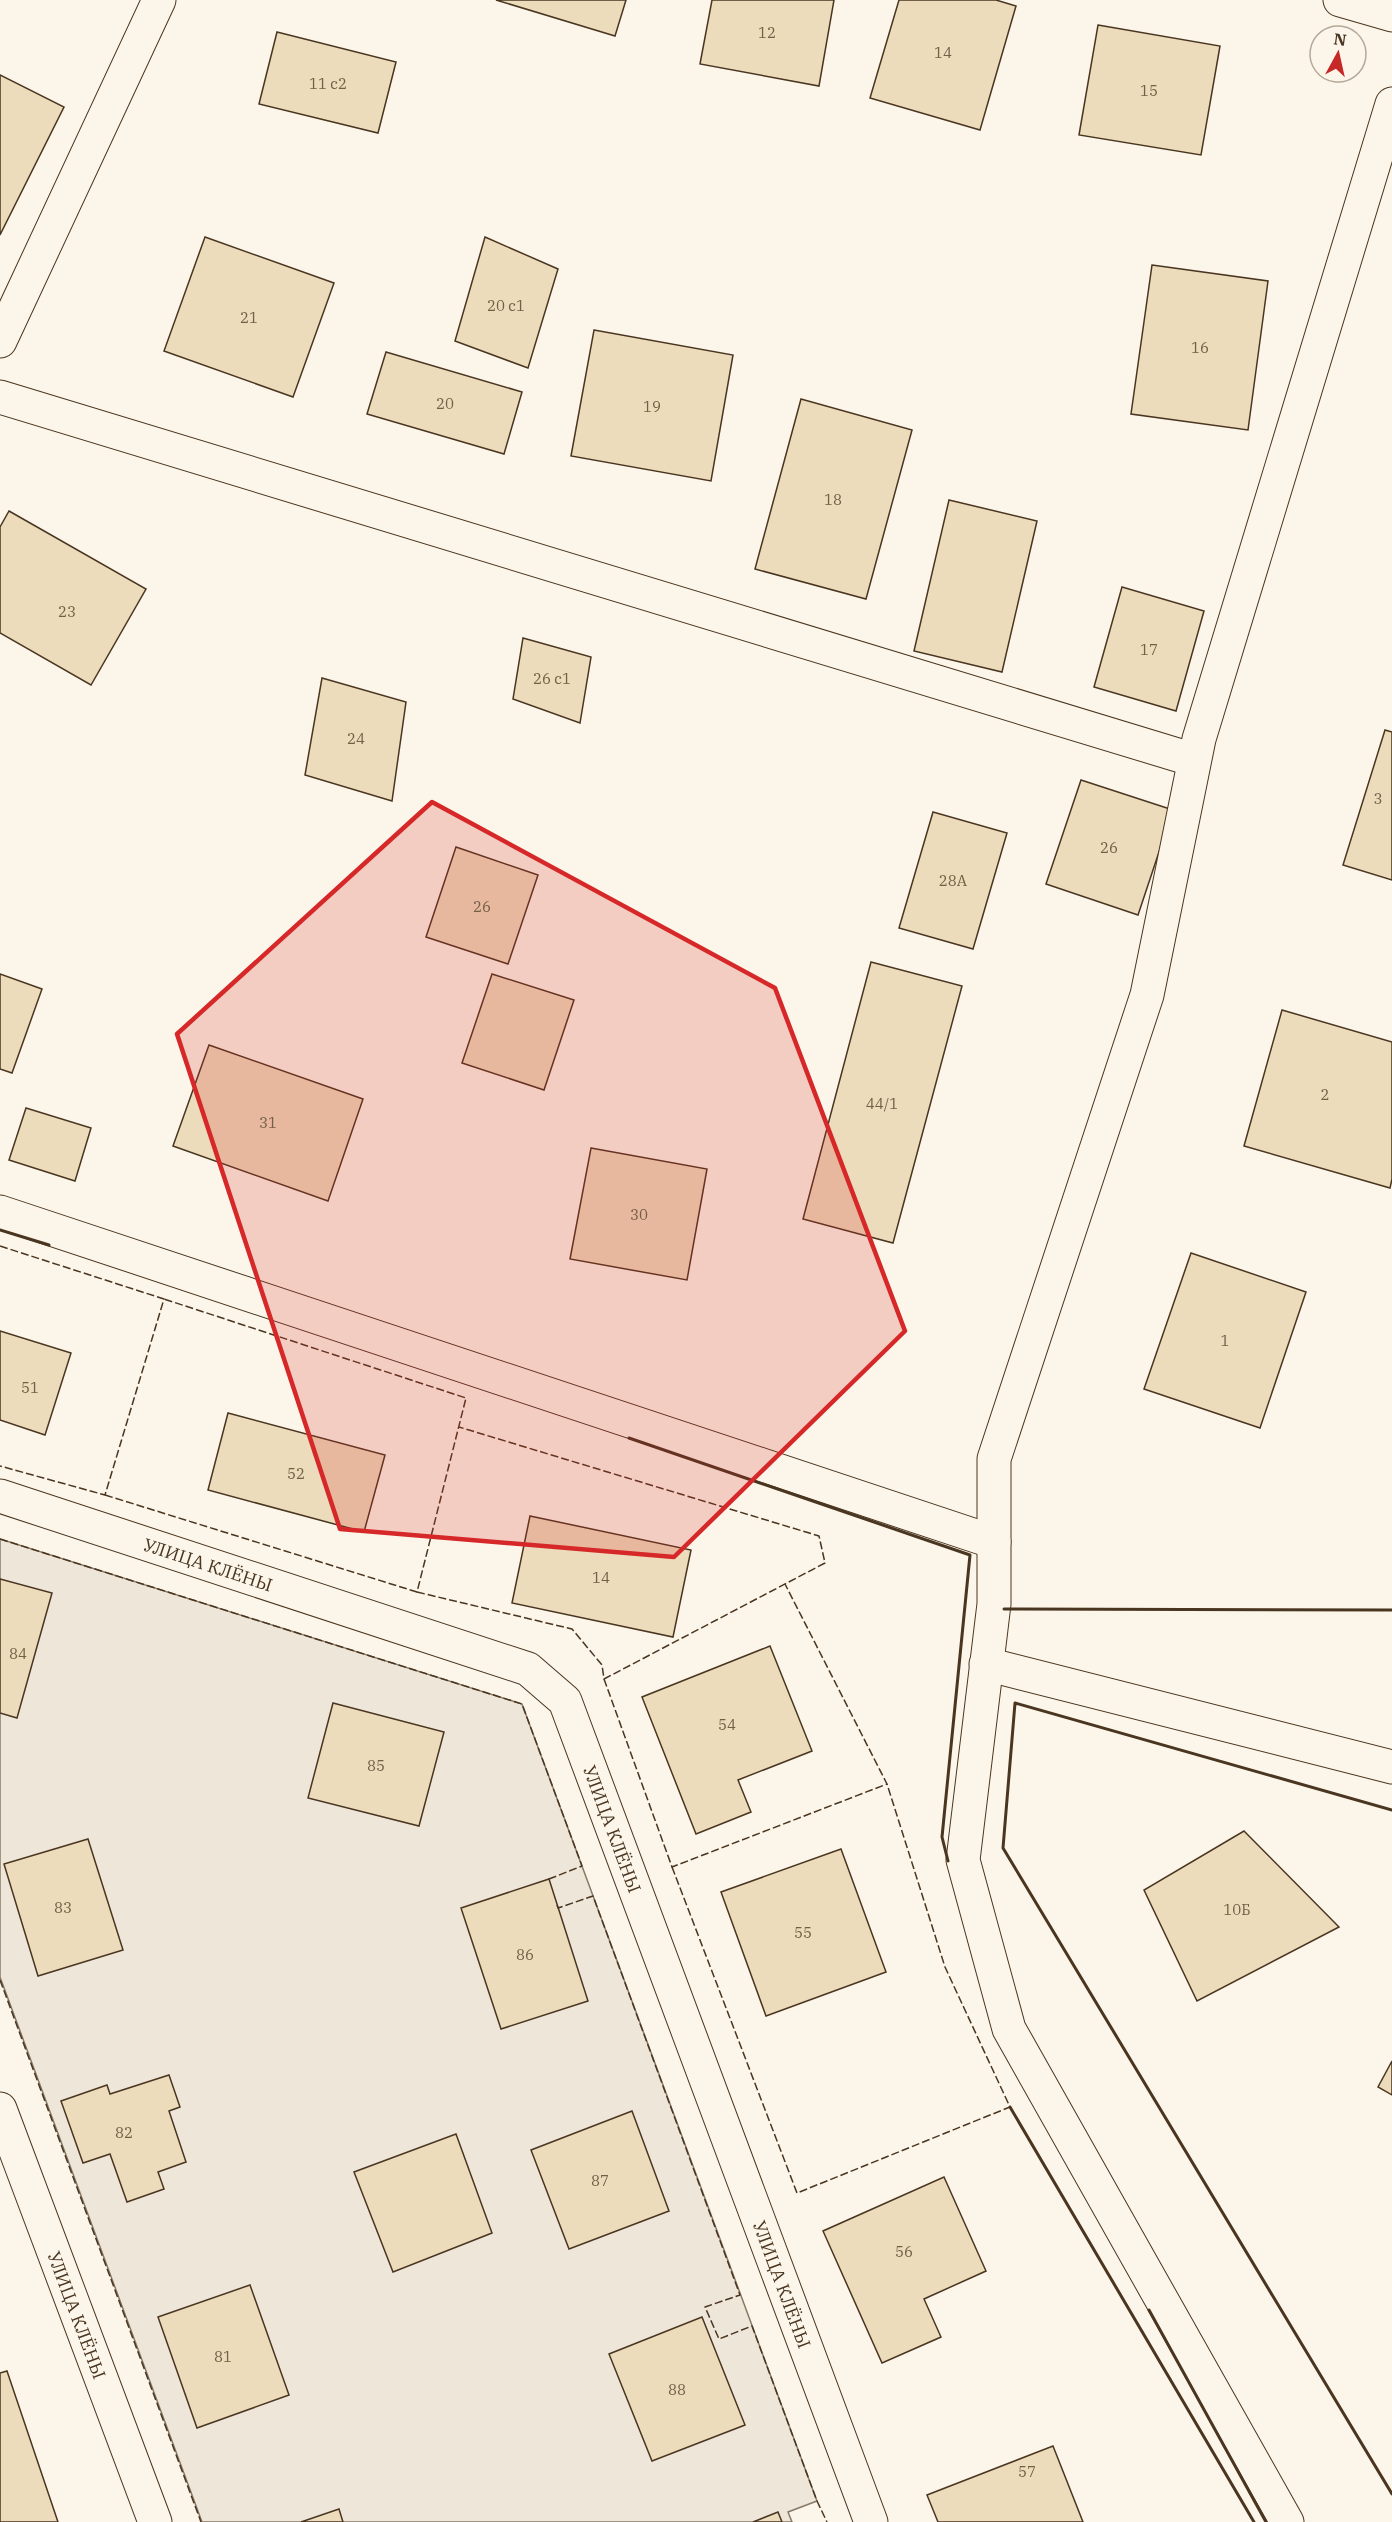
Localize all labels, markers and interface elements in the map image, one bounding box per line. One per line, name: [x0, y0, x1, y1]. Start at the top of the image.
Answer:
house number: 12: [758, 23, 776, 42]
north arrow: [1308, 24, 1368, 84]
text: N: [1332, 28, 1348, 50]
house number: 14: [934, 43, 952, 62]
house number: 11 с2: [309, 74, 347, 93]
house number: 15: [1140, 81, 1158, 100]
house number: 20 с1: [487, 296, 525, 315]
house number: 21: [240, 308, 258, 327]
house number: 16: [1191, 338, 1209, 357]
house number: 20: [436, 394, 454, 413]
house number: 19: [643, 397, 661, 416]
house number: 18: [824, 490, 842, 509]
house number: 23: [58, 602, 76, 621]
house number: 17: [1140, 640, 1158, 659]
house number: 26 с1: [533, 669, 571, 688]
house number: 24: [347, 729, 365, 748]
house number: 3: [1373, 789, 1383, 808]
house number: 26: [1100, 838, 1118, 857]
house number: 28А: [939, 871, 968, 890]
house number: 26: [473, 897, 491, 916]
house number: 2: [1320, 1085, 1330, 1104]
house number: 44/1: [866, 1094, 898, 1113]
house number: 31: [259, 1113, 277, 1132]
house number: 30: [630, 1205, 648, 1224]
house number: 1: [1220, 1331, 1230, 1350]
house number: 51: [21, 1378, 39, 1397]
house number: 52: [287, 1464, 305, 1483]
street label: УЛИЦА КЛЁНЫ: [141, 1532, 276, 1596]
house number: 14: [592, 1568, 610, 1587]
house number: 84: [9, 1644, 27, 1663]
house number: 54: [718, 1715, 736, 1734]
house number: 85: [367, 1756, 385, 1775]
street label: УЛИЦА КЛЁНЫ: [578, 1762, 647, 1896]
house number: 83: [54, 1898, 72, 1917]
house number: 10Б: [1223, 1900, 1251, 1919]
house number: 55: [794, 1923, 812, 1942]
house number: 86: [516, 1945, 534, 1964]
house number: 82: [115, 2123, 133, 2142]
house number: 87: [591, 2171, 609, 2190]
street label: УЛИЦА КЛЁНЫ: [748, 2217, 817, 2351]
house number: 56: [895, 2242, 913, 2261]
street label: УЛИЦА КЛЁНЫ: [43, 2248, 112, 2382]
house number: 81: [214, 2347, 232, 2366]
house number: 88: [668, 2380, 686, 2399]
house number: 57: [1018, 2462, 1036, 2481]

